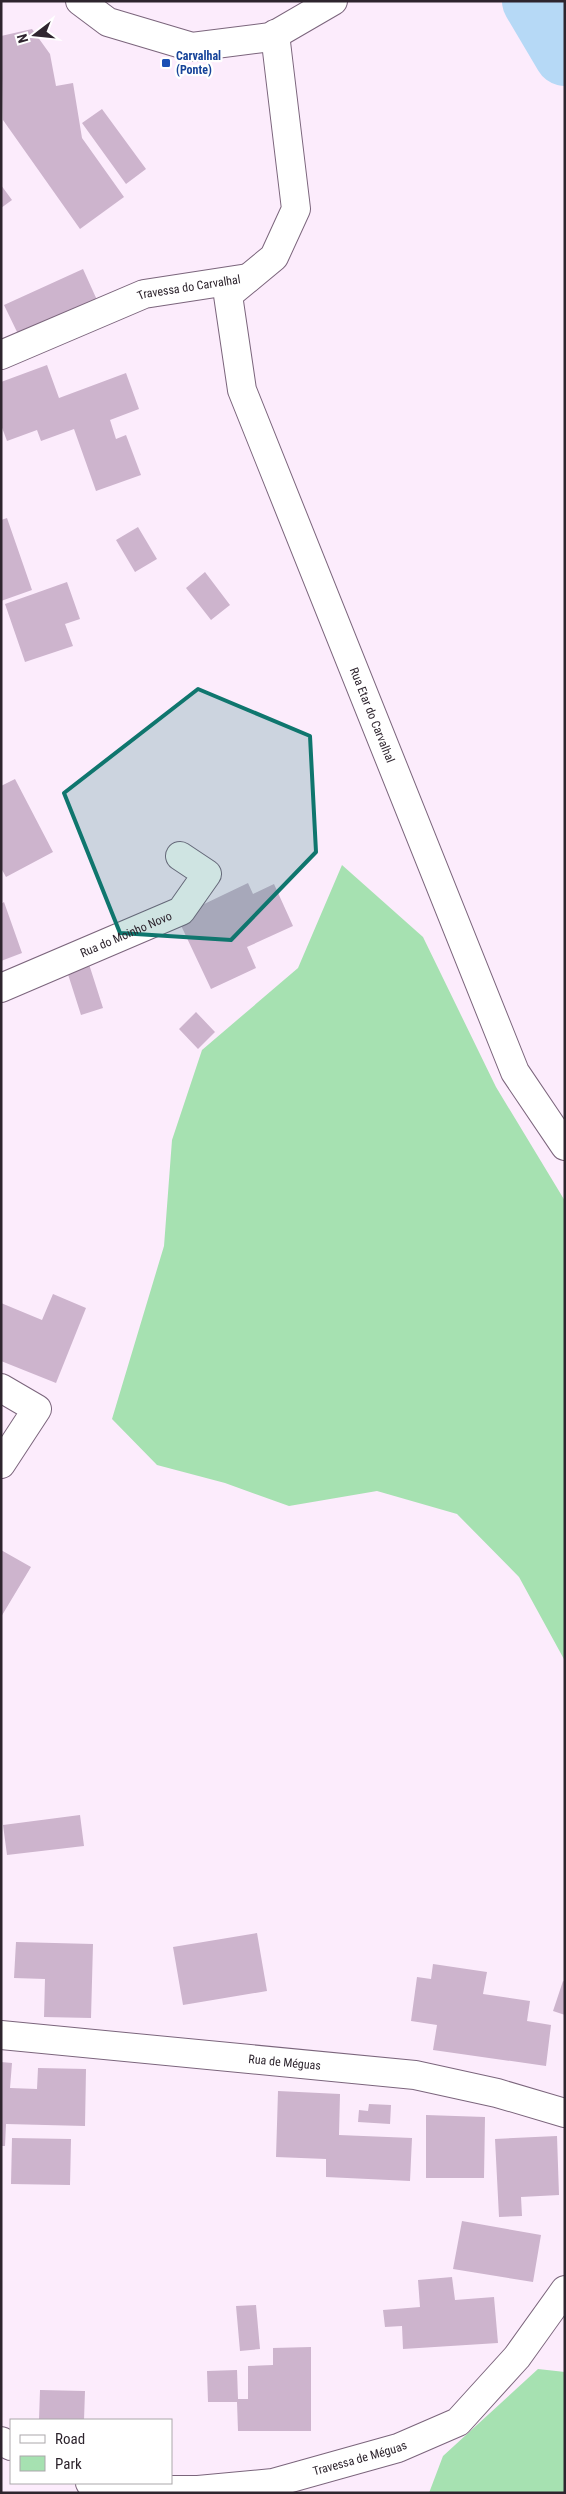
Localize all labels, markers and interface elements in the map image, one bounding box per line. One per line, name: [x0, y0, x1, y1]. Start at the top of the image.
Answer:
north arrow: [10, 10, 60, 60]
text: N: [14, 32, 31, 45]
place label: Carvalhal (Ponte): [176, 49, 221, 77]
marker: Carvalhal (Ponte): [160, 57, 172, 69]
street label: Travessa do Carvalhal: [135, 272, 241, 303]
street label: Rua Etar do Carvalhal: [347, 666, 397, 765]
street label: Rua do Moinho Novo: [78, 909, 174, 960]
street label: Rua de Méguas: [248, 2052, 322, 2073]
legend: [10, 2419, 172, 2484]
text: Road: [55, 2430, 85, 2448]
street label: Travessa de Méguas: [311, 2438, 409, 2479]
text: Park: [55, 2455, 82, 2473]

